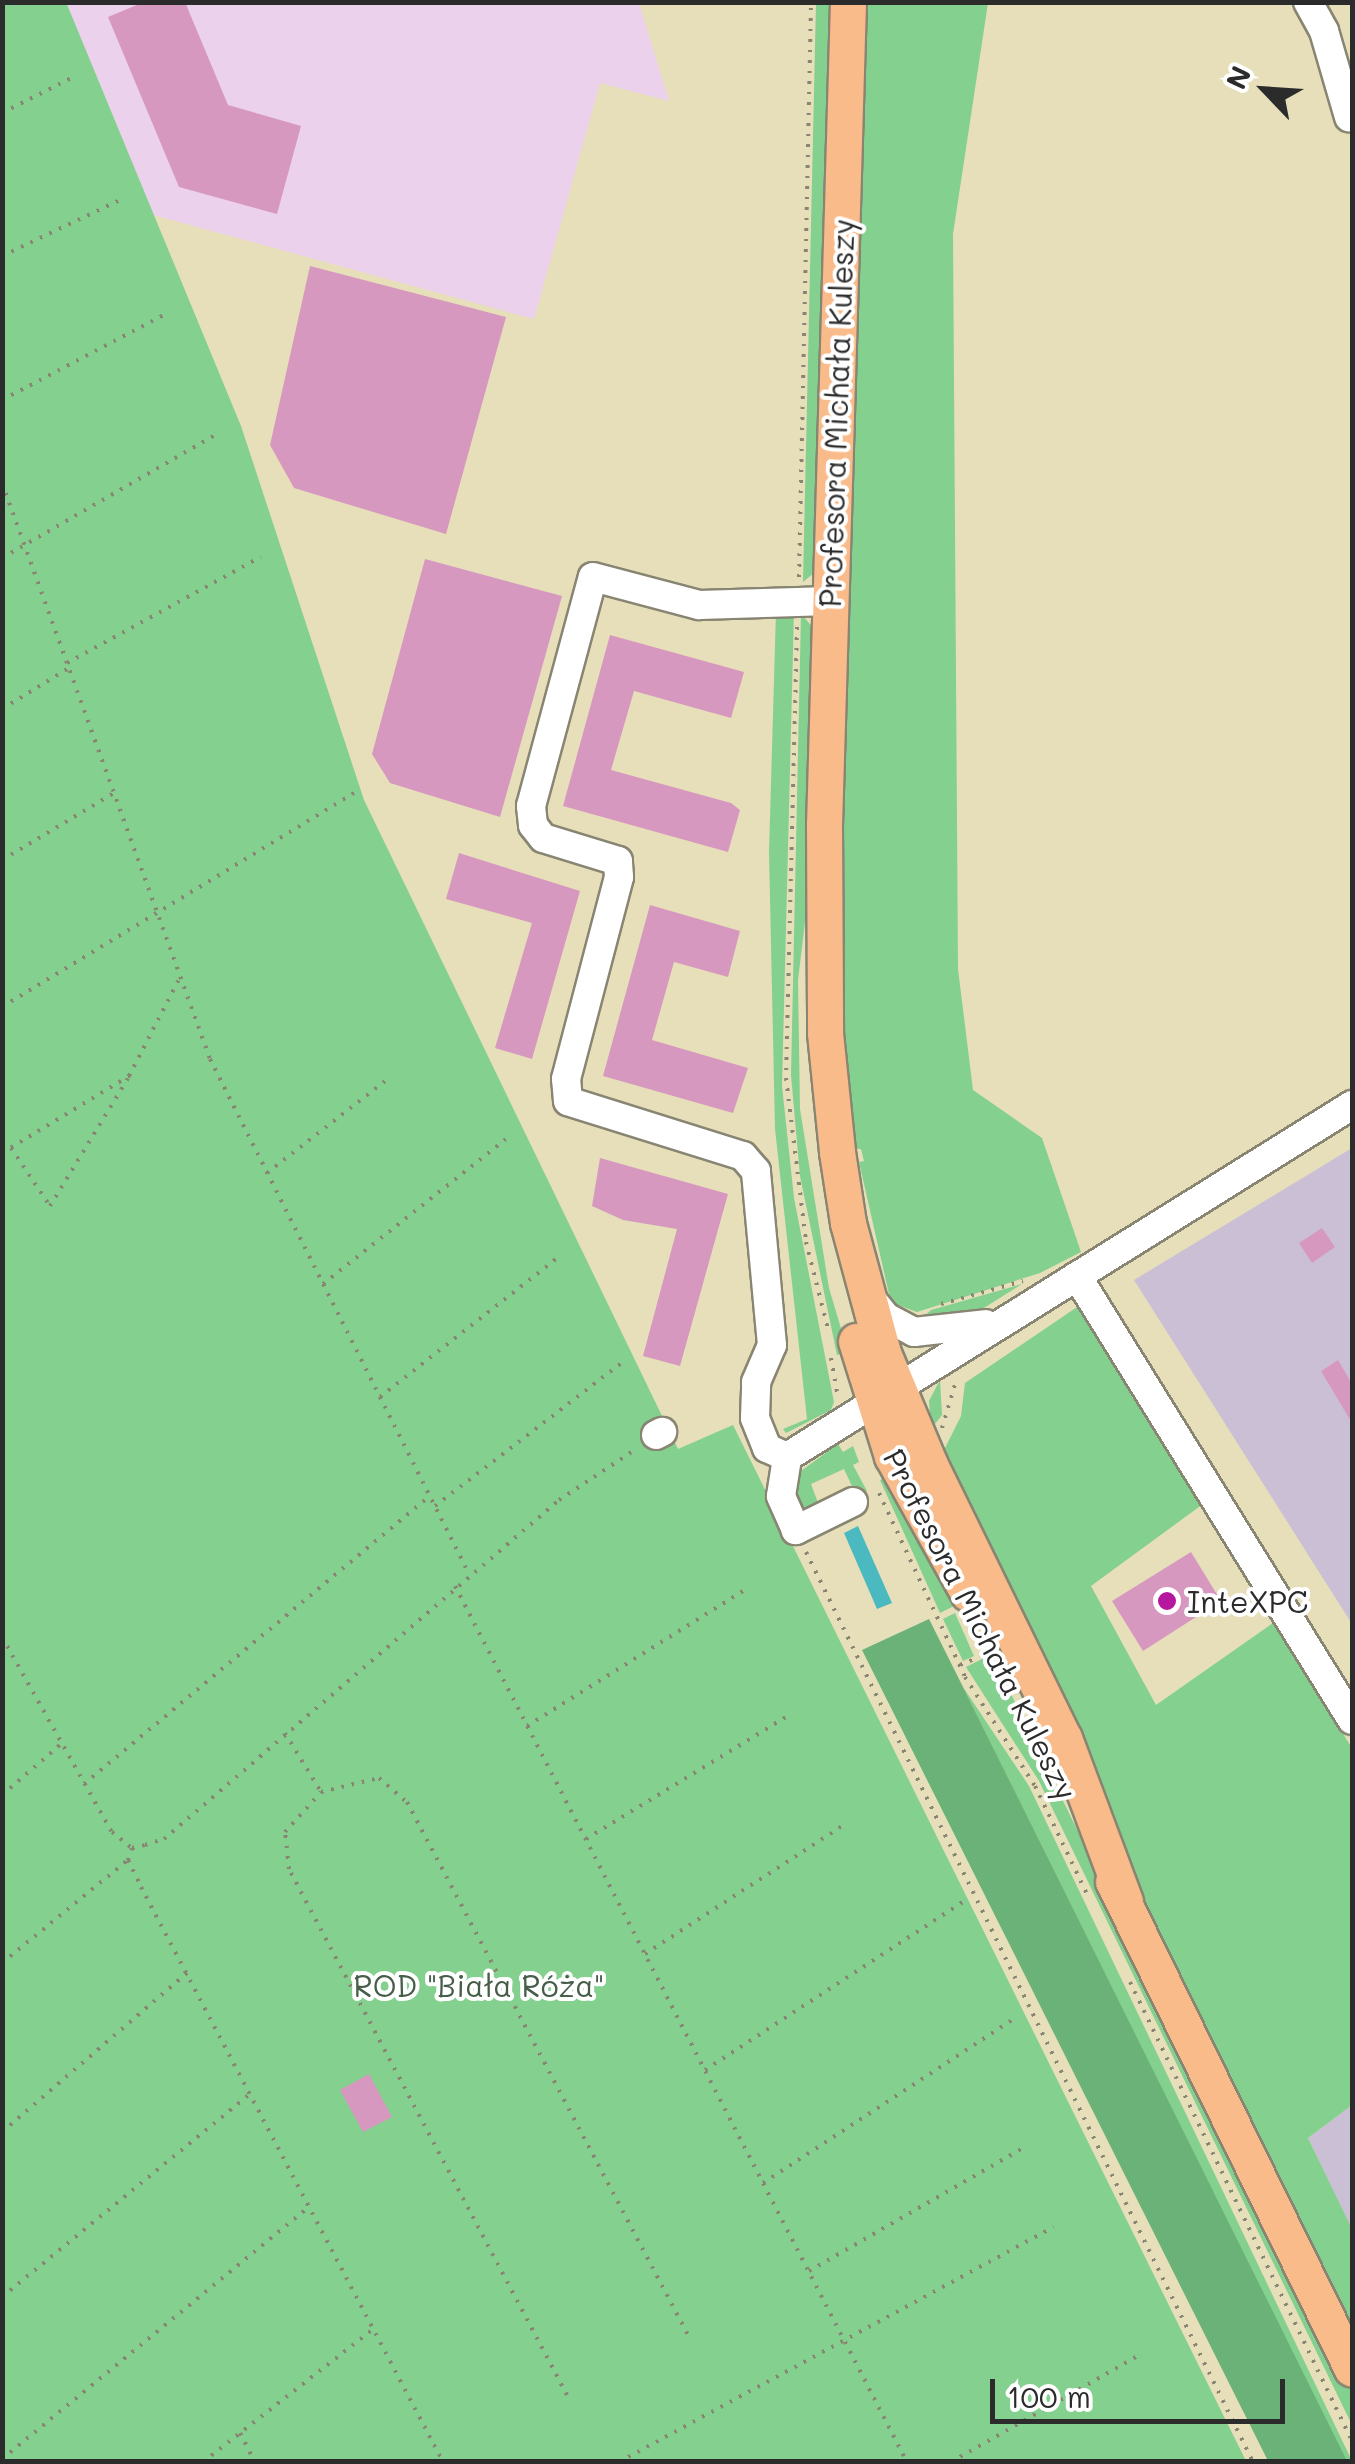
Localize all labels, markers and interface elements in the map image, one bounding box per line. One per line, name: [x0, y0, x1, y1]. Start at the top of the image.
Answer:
north arrow: [1215, 40, 1315, 140]
text: N: [1217, 60, 1259, 95]
street label: Profesora Michała Kuleszy: [811, 218, 861, 608]
street label: Profesora Michała Kuleszy: [877, 1443, 1085, 1805]
place label: InteXPC: [1187, 1583, 1308, 1619]
marker: InteXPC: [1156, 1590, 1178, 1612]
park label: ROD "Biała Róża": [354, 1967, 604, 2003]
scale bar: [995, 2359, 1290, 2421]
text: 100 m: [1007, 2376, 1091, 2416]

